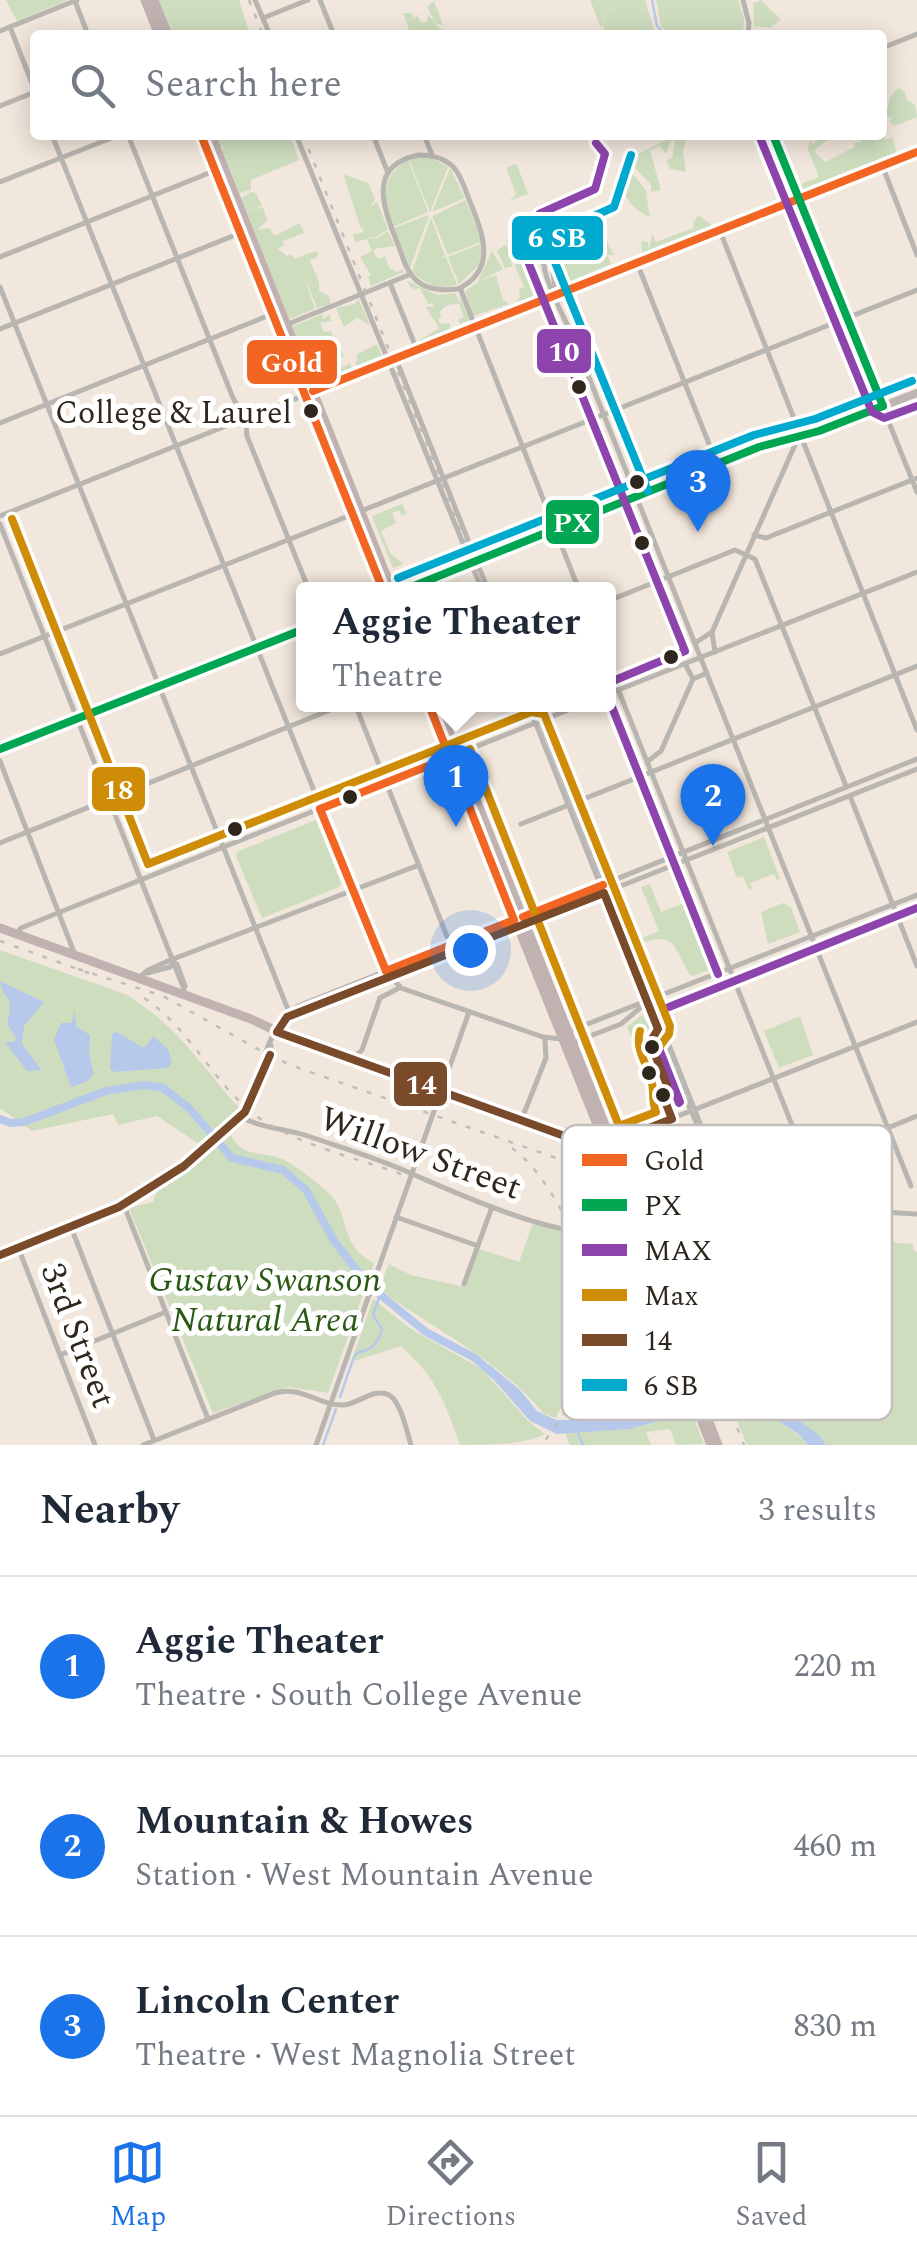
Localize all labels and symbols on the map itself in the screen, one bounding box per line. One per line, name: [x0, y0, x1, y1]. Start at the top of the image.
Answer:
line badge: 6 SB: [510, 214, 605, 262]
text: 6 SB: [528, 217, 586, 260]
line badge: 10: [535, 327, 593, 375]
text: 10: [548, 331, 580, 374]
line badge: Gold: [245, 338, 339, 386]
text: Gold: [261, 342, 323, 385]
unlabelled marker: [569, 377, 589, 397]
place label: College & Laurel: [55, 389, 292, 438]
marker: College & Laurel: [301, 401, 321, 421]
pin: 3: [666, 450, 730, 532]
unlabelled marker: [627, 472, 647, 492]
line badge: PX: [544, 498, 601, 546]
text: PX: [553, 502, 593, 545]
unlabelled marker: [632, 533, 652, 553]
unlabelled marker: [661, 647, 681, 667]
pin: 1: [424, 744, 488, 827]
pin: 2: [680, 764, 746, 846]
line badge: 18: [90, 765, 147, 813]
text: 18: [102, 769, 134, 812]
unlabelled marker: [340, 787, 360, 807]
unlabelled marker: [225, 819, 245, 839]
your location: [445, 925, 496, 976]
unlabelled marker: [642, 1037, 662, 1057]
line badge: 14: [392, 1060, 449, 1108]
unlabelled marker: [639, 1063, 659, 1083]
text: 14: [405, 1064, 437, 1107]
unlabelled marker: [653, 1085, 673, 1105]
street label: Willow Street: [312, 1092, 529, 1214]
legend: [562, 1125, 892, 1420]
text: Gold: [644, 1140, 705, 1183]
text: PX: [644, 1185, 682, 1228]
text: MAX: [644, 1230, 712, 1273]
park label: Gustav Swanson Natural Area: [149, 1254, 381, 1347]
street label: 3rd Street: [26, 1255, 129, 1416]
text: Max: [644, 1275, 698, 1318]
text: 14: [644, 1320, 672, 1363]
text: 6 SB: [644, 1365, 698, 1408]

